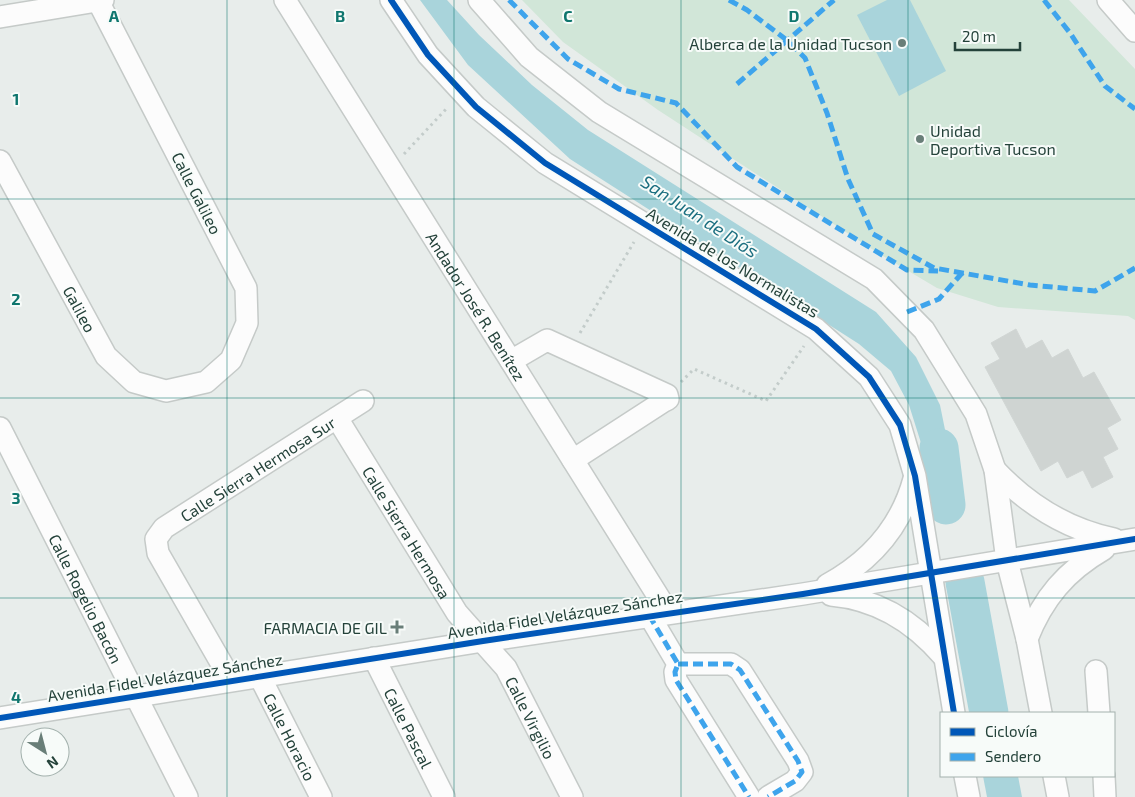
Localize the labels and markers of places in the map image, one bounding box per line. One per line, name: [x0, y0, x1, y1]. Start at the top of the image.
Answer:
place label: Alberca de la Unidad Tucson: [689, 34, 892, 53]
marker: Alberca de la Unidad Tucson: [896, 37, 908, 49]
place label: Unidad Deportiva Tucson: [930, 121, 1056, 158]
marker: Unidad Deportiva Tucson: [914, 133, 926, 145]
place label: FARMACIA DE GIL: [263, 618, 387, 637]
marker: FARMACIA DE GIL: [391, 621, 403, 633]

